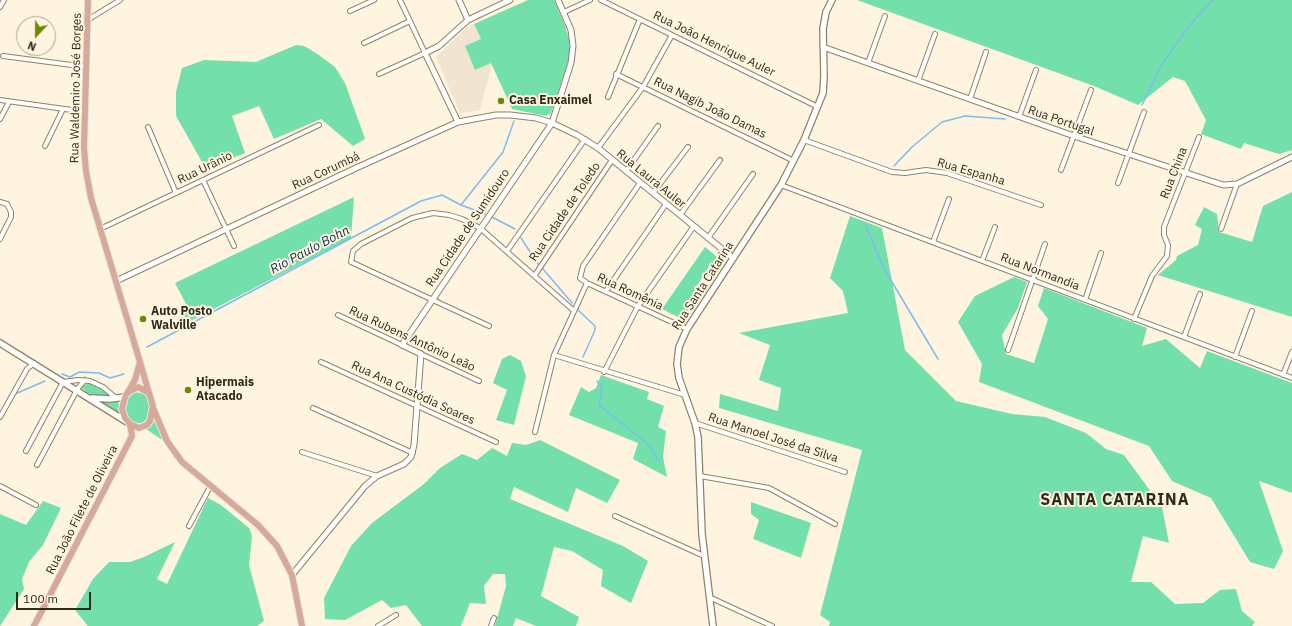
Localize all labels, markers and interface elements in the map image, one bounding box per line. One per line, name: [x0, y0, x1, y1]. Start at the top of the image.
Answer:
street label: Rua João Henrique Auler: [651, 8, 777, 80]
street label: Rua Waldemiro José Borges: [67, 13, 85, 163]
north arrow: [16, 16, 56, 56]
text: N: [26, 38, 38, 54]
street label: Rua Nagib João Damas: [651, 74, 769, 142]
place label: Casa Enxaimel: [509, 94, 592, 108]
marker: Casa Enxaimel: [496, 96, 506, 106]
street label: Rua Portugal: [1026, 103, 1096, 139]
street label: Rua China: [1158, 145, 1190, 201]
street label: Rua Laura Auler: [613, 147, 689, 211]
street label: Rua Urânio: [175, 149, 235, 187]
street label: Rua Corumbá: [290, 149, 362, 193]
street label: Rua Espanha: [935, 155, 1007, 189]
street label: Rua Cidade de Toledo: [526, 160, 604, 264]
street label: Rua Cidade de Sumidouro: [423, 166, 513, 290]
water label: Rio Paulo Bohn: [268, 223, 352, 277]
street label: Rua Santa Catarina: [669, 239, 737, 333]
street label: Rua Normandia: [998, 250, 1082, 294]
street label: Rua Romênia: [595, 270, 665, 314]
street label: Rua Rubens Antônio Leão: [347, 303, 477, 375]
place label: Auto Posto Walville: [151, 305, 212, 333]
marker: Auto Posto Walville: [138, 314, 148, 324]
street label: Rua Ana Custódia Soares: [349, 358, 477, 428]
place label: Hipermais Atacado: [196, 376, 254, 404]
marker: Hipermais Atacado: [183, 385, 193, 395]
street label: Rua Manoel José da Silva: [706, 410, 840, 466]
street label: Rua João Filete de Oliveira: [43, 443, 121, 577]
district label: SANTA CATARINA: [1040, 490, 1190, 510]
scale bar: [18, 584, 93, 610]
text: 100 m: [23, 591, 58, 606]

